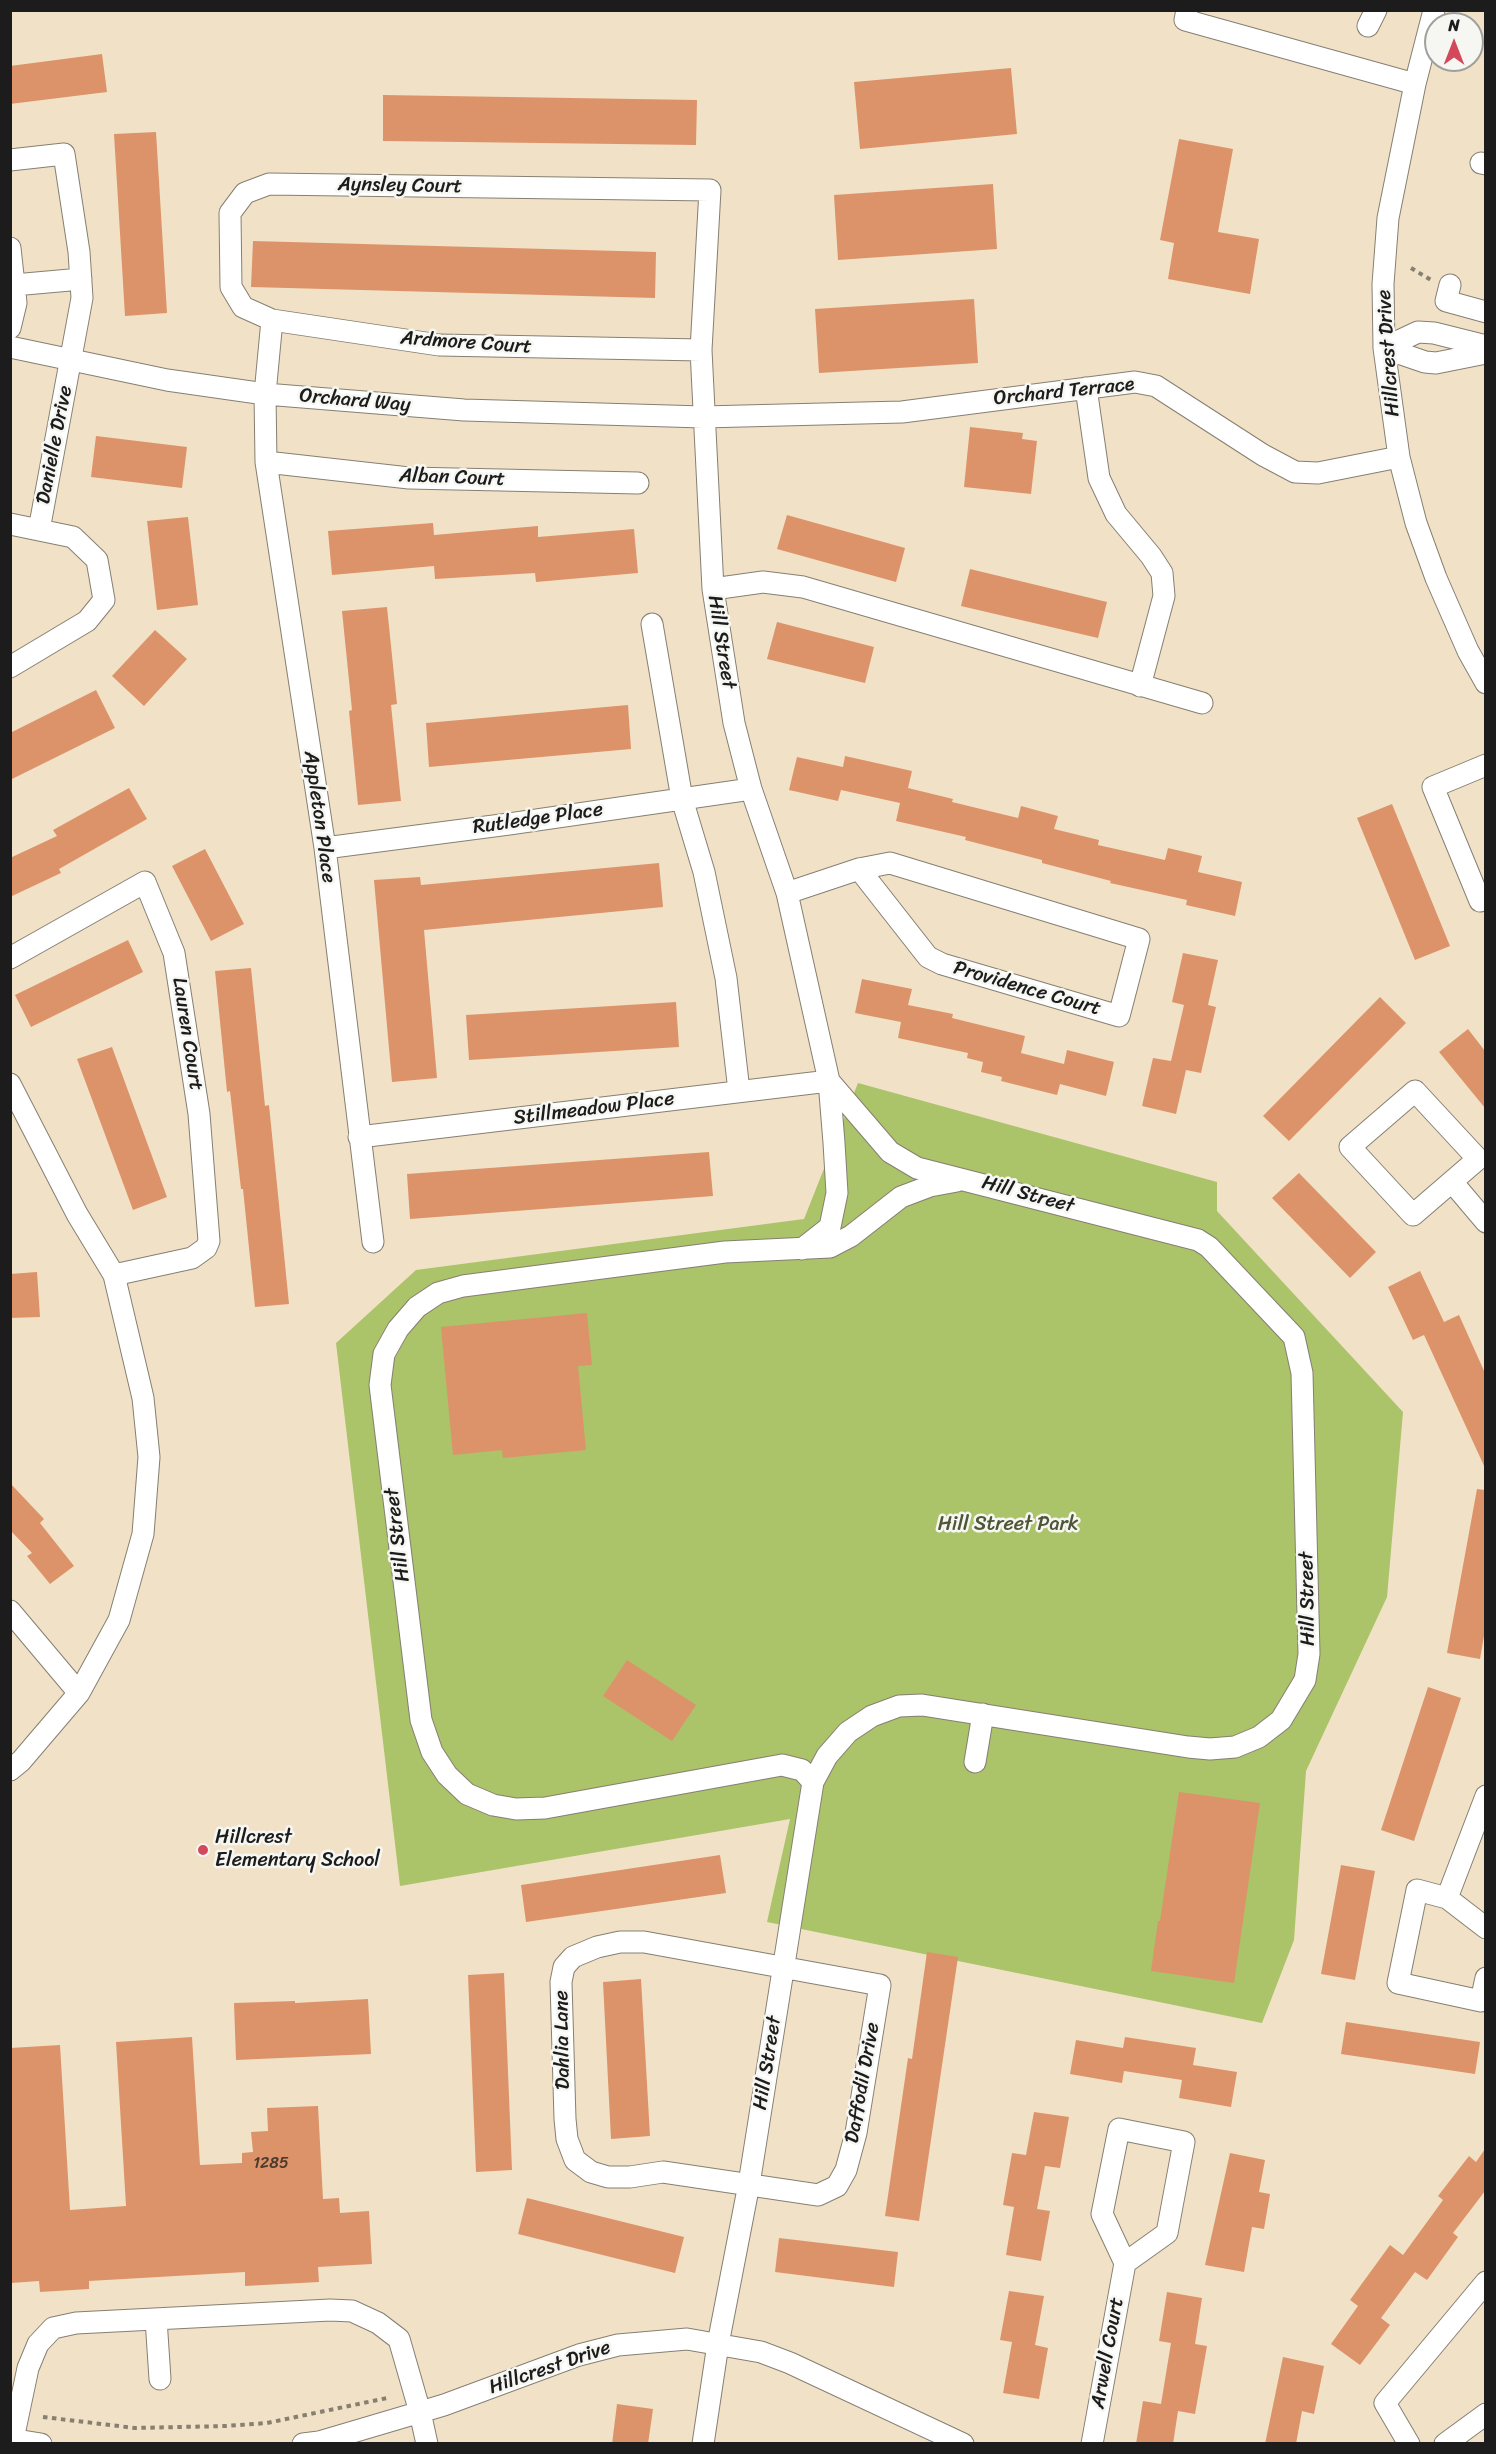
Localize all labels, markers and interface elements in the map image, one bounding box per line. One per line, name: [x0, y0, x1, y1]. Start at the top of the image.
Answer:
text: N: [1448, 11, 1460, 40]
north arrow: [1424, 12, 1484, 72]
street label: Aynsley Court: [338, 173, 462, 199]
street label: Hillcrest Drive: [1373, 289, 1405, 417]
street label: Ardmore Court: [400, 326, 532, 360]
street label: Orchard Terrace: [993, 373, 1135, 411]
street label: Danielle Drive: [32, 384, 78, 506]
street label: Orchard Way: [298, 384, 412, 418]
street label: Alban Court: [399, 464, 505, 492]
street label: Hill Street: [702, 594, 740, 690]
street label: Appleton Place: [298, 749, 340, 885]
street label: Rutledge Place: [471, 798, 605, 840]
street label: Providence Court: [951, 957, 1103, 1021]
street label: Lauren Court: [166, 976, 208, 1092]
street label: Stillmeadow Place: [512, 1087, 676, 1131]
street label: Hill Street: [979, 1171, 1077, 1219]
street label: Hill Street: [380, 1487, 416, 1583]
park label: Hill Street Park: [938, 1513, 1078, 1537]
street label: Hill Street: [1295, 1552, 1321, 1646]
place label: Hillcrest Elementary School: [215, 1826, 380, 1873]
marker: Hillcrest Elementary School: [196, 1843, 210, 1857]
street label: Dahlia Lane: [550, 1990, 576, 2090]
street label: Hill Street: [749, 2015, 787, 2111]
street label: Daffodil Drive: [841, 2021, 885, 2145]
house number: 1285: [253, 2154, 289, 2174]
street label: Arwell Court: [1086, 2296, 1130, 2410]
street label: Hillcrest Drive: [486, 2336, 614, 2400]

